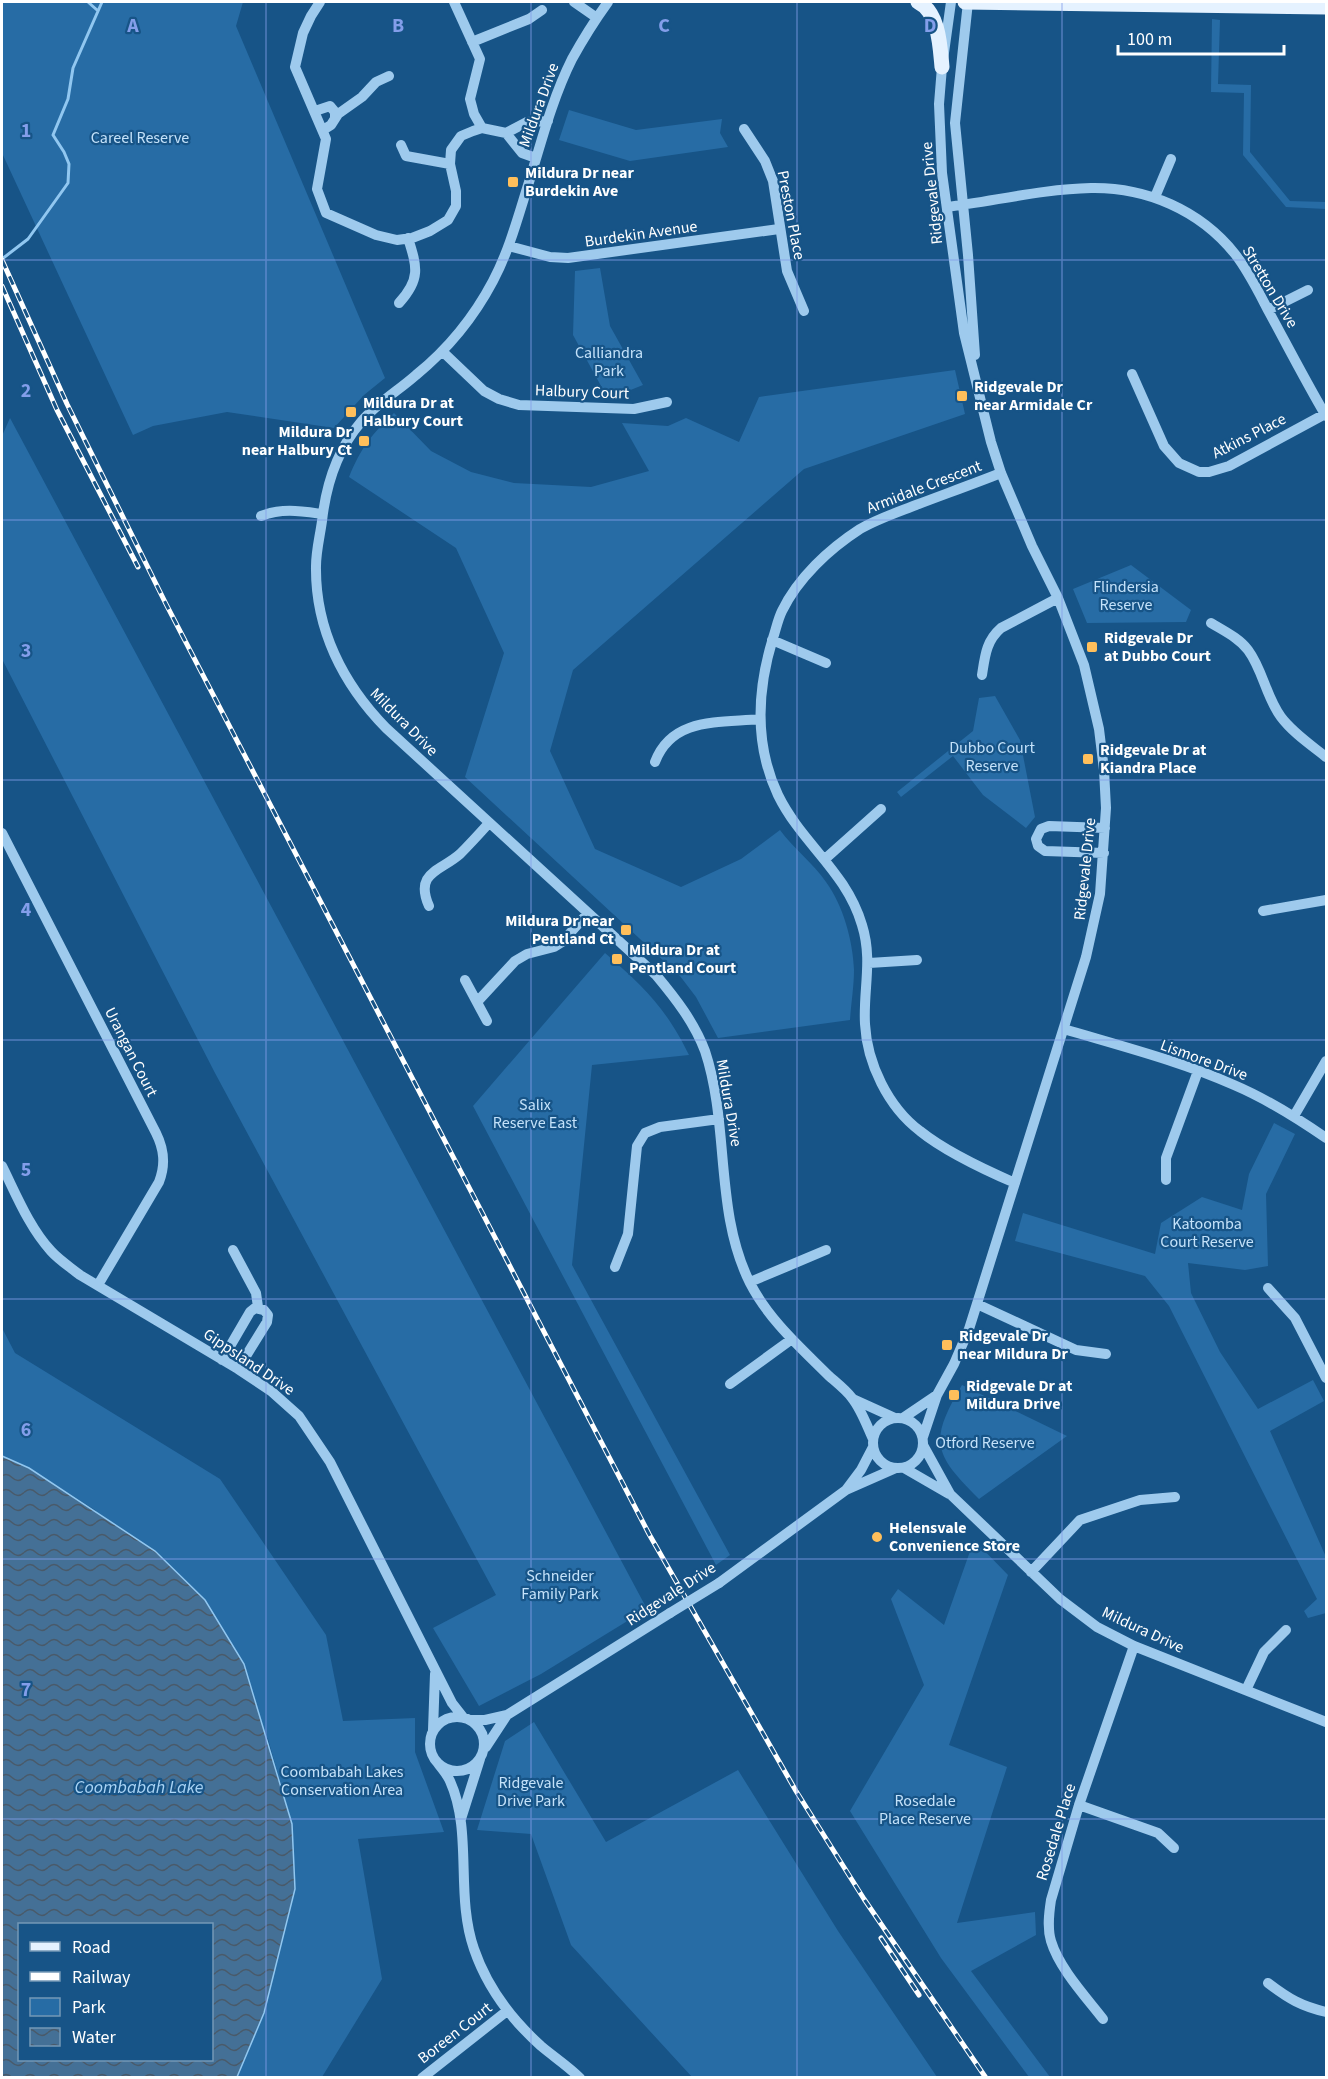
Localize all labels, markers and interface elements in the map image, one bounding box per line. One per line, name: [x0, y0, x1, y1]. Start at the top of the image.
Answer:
text: A: [126, 12, 139, 40]
text: B: [392, 12, 404, 40]
text: C: [658, 12, 670, 40]
text: D: [924, 12, 936, 40]
scale bar: [1118, 18, 1284, 56]
text: 100 m: [1127, 27, 1172, 52]
street label: Mildura Drive: [514, 60, 564, 150]
text: 1: [21, 117, 31, 145]
park label: Careel Reserve: [91, 127, 189, 149]
street label: Ridgevale Drive: [916, 141, 948, 245]
place label: Mildura Dr near Burdekin Ave: [525, 162, 634, 202]
street label: Preston Place: [772, 168, 810, 262]
marker: Mildura Dr near Burdekin Ave: [506, 175, 520, 189]
street label: Burdekin Avenue: [583, 215, 699, 253]
street label: Stretton Drive: [1237, 242, 1303, 332]
park label: Calliandra Park: [575, 342, 643, 382]
place label: Ridgevale Dr near Armidale Cr: [974, 376, 1093, 416]
text: 2: [21, 377, 31, 405]
street label: Halbury Court: [535, 379, 630, 405]
marker: Ridgevale Dr near Armidale Cr: [955, 389, 969, 403]
place label: Mildura Dr at Halbury Court: [363, 392, 463, 432]
marker: Mildura Dr at Halbury Court: [344, 405, 358, 419]
street label: Atkins Place: [1208, 408, 1290, 464]
place label: Mildura Dr near Halbury Ct: [242, 421, 353, 461]
marker: Mildura Dr near Halbury Ct: [357, 434, 371, 448]
street label: Armidale Crescent: [863, 455, 985, 519]
park label: Flindersia Reserve: [1093, 576, 1159, 616]
place label: Ridgevale Dr at Dubbo Court: [1104, 627, 1211, 667]
text: 3: [21, 637, 31, 665]
marker: Ridgevale Dr at Dubbo Court: [1085, 640, 1099, 654]
street label: Mildura Drive: [365, 683, 443, 761]
park label: Dubbo Court Reserve: [949, 737, 1035, 777]
place label: Ridgevale Dr at Kiandra Place: [1100, 739, 1206, 779]
marker: Ridgevale Dr at Kiandra Place: [1081, 752, 1095, 766]
street label: Ridgevale Drive: [1069, 817, 1101, 921]
text: 4: [21, 896, 32, 924]
place label: Mildura Dr near Pentland Ct: [505, 910, 615, 950]
marker: Mildura Dr near Pentland Ct: [619, 923, 633, 937]
place label: Mildura Dr at Pentland Court: [629, 939, 736, 979]
marker: Mildura Dr at Pentland Court: [610, 952, 624, 966]
street label: Urangan Court: [99, 1004, 163, 1101]
street label: Lismore Drive: [1157, 1034, 1251, 1086]
street label: Mildura Drive: [710, 1058, 748, 1148]
park label: Salix Reserve East: [493, 1094, 578, 1134]
text: 5: [21, 1156, 31, 1184]
park label: Katoomba Court Reserve: [1160, 1213, 1254, 1253]
street label: Gippsland Drive: [199, 1323, 299, 1401]
place label: Ridgevale Dr near Mildura Dr: [959, 1325, 1068, 1365]
marker: Ridgevale Dr near Mildura Dr: [940, 1338, 954, 1352]
place label: Ridgevale Dr at Mildura Drive: [966, 1375, 1072, 1415]
marker: Ridgevale Dr at Mildura Drive: [947, 1388, 961, 1402]
text: 6: [21, 1416, 31, 1444]
park label: Otford Reserve: [935, 1432, 1035, 1454]
place label: Helensvale Convenience Store: [889, 1517, 1020, 1557]
marker: Helensvale Convenience Store: [870, 1530, 884, 1544]
street label: Ridgevale Drive: [622, 1557, 720, 1631]
park label: Schneider Family Park: [521, 1565, 599, 1605]
street label: Mildura Drive: [1098, 1601, 1188, 1659]
text: 7: [21, 1676, 31, 1704]
park label: Coombabah Lakes Conservation Area: [280, 1761, 404, 1801]
park label: Ridgevale Drive Park: [497, 1772, 565, 1812]
water label: Coombabah Lake: [74, 1775, 204, 1800]
street label: Rosedale Place: [1031, 1781, 1081, 1883]
park label: Rosedale Place Reserve: [879, 1790, 971, 1830]
legend: [18, 1923, 213, 2061]
text: Road: [72, 1935, 111, 1960]
text: Railway: [72, 1965, 131, 1990]
text: Park: [72, 1995, 106, 2020]
street label: Boreen Court: [413, 1997, 497, 2069]
text: Water: [72, 2025, 116, 2050]

